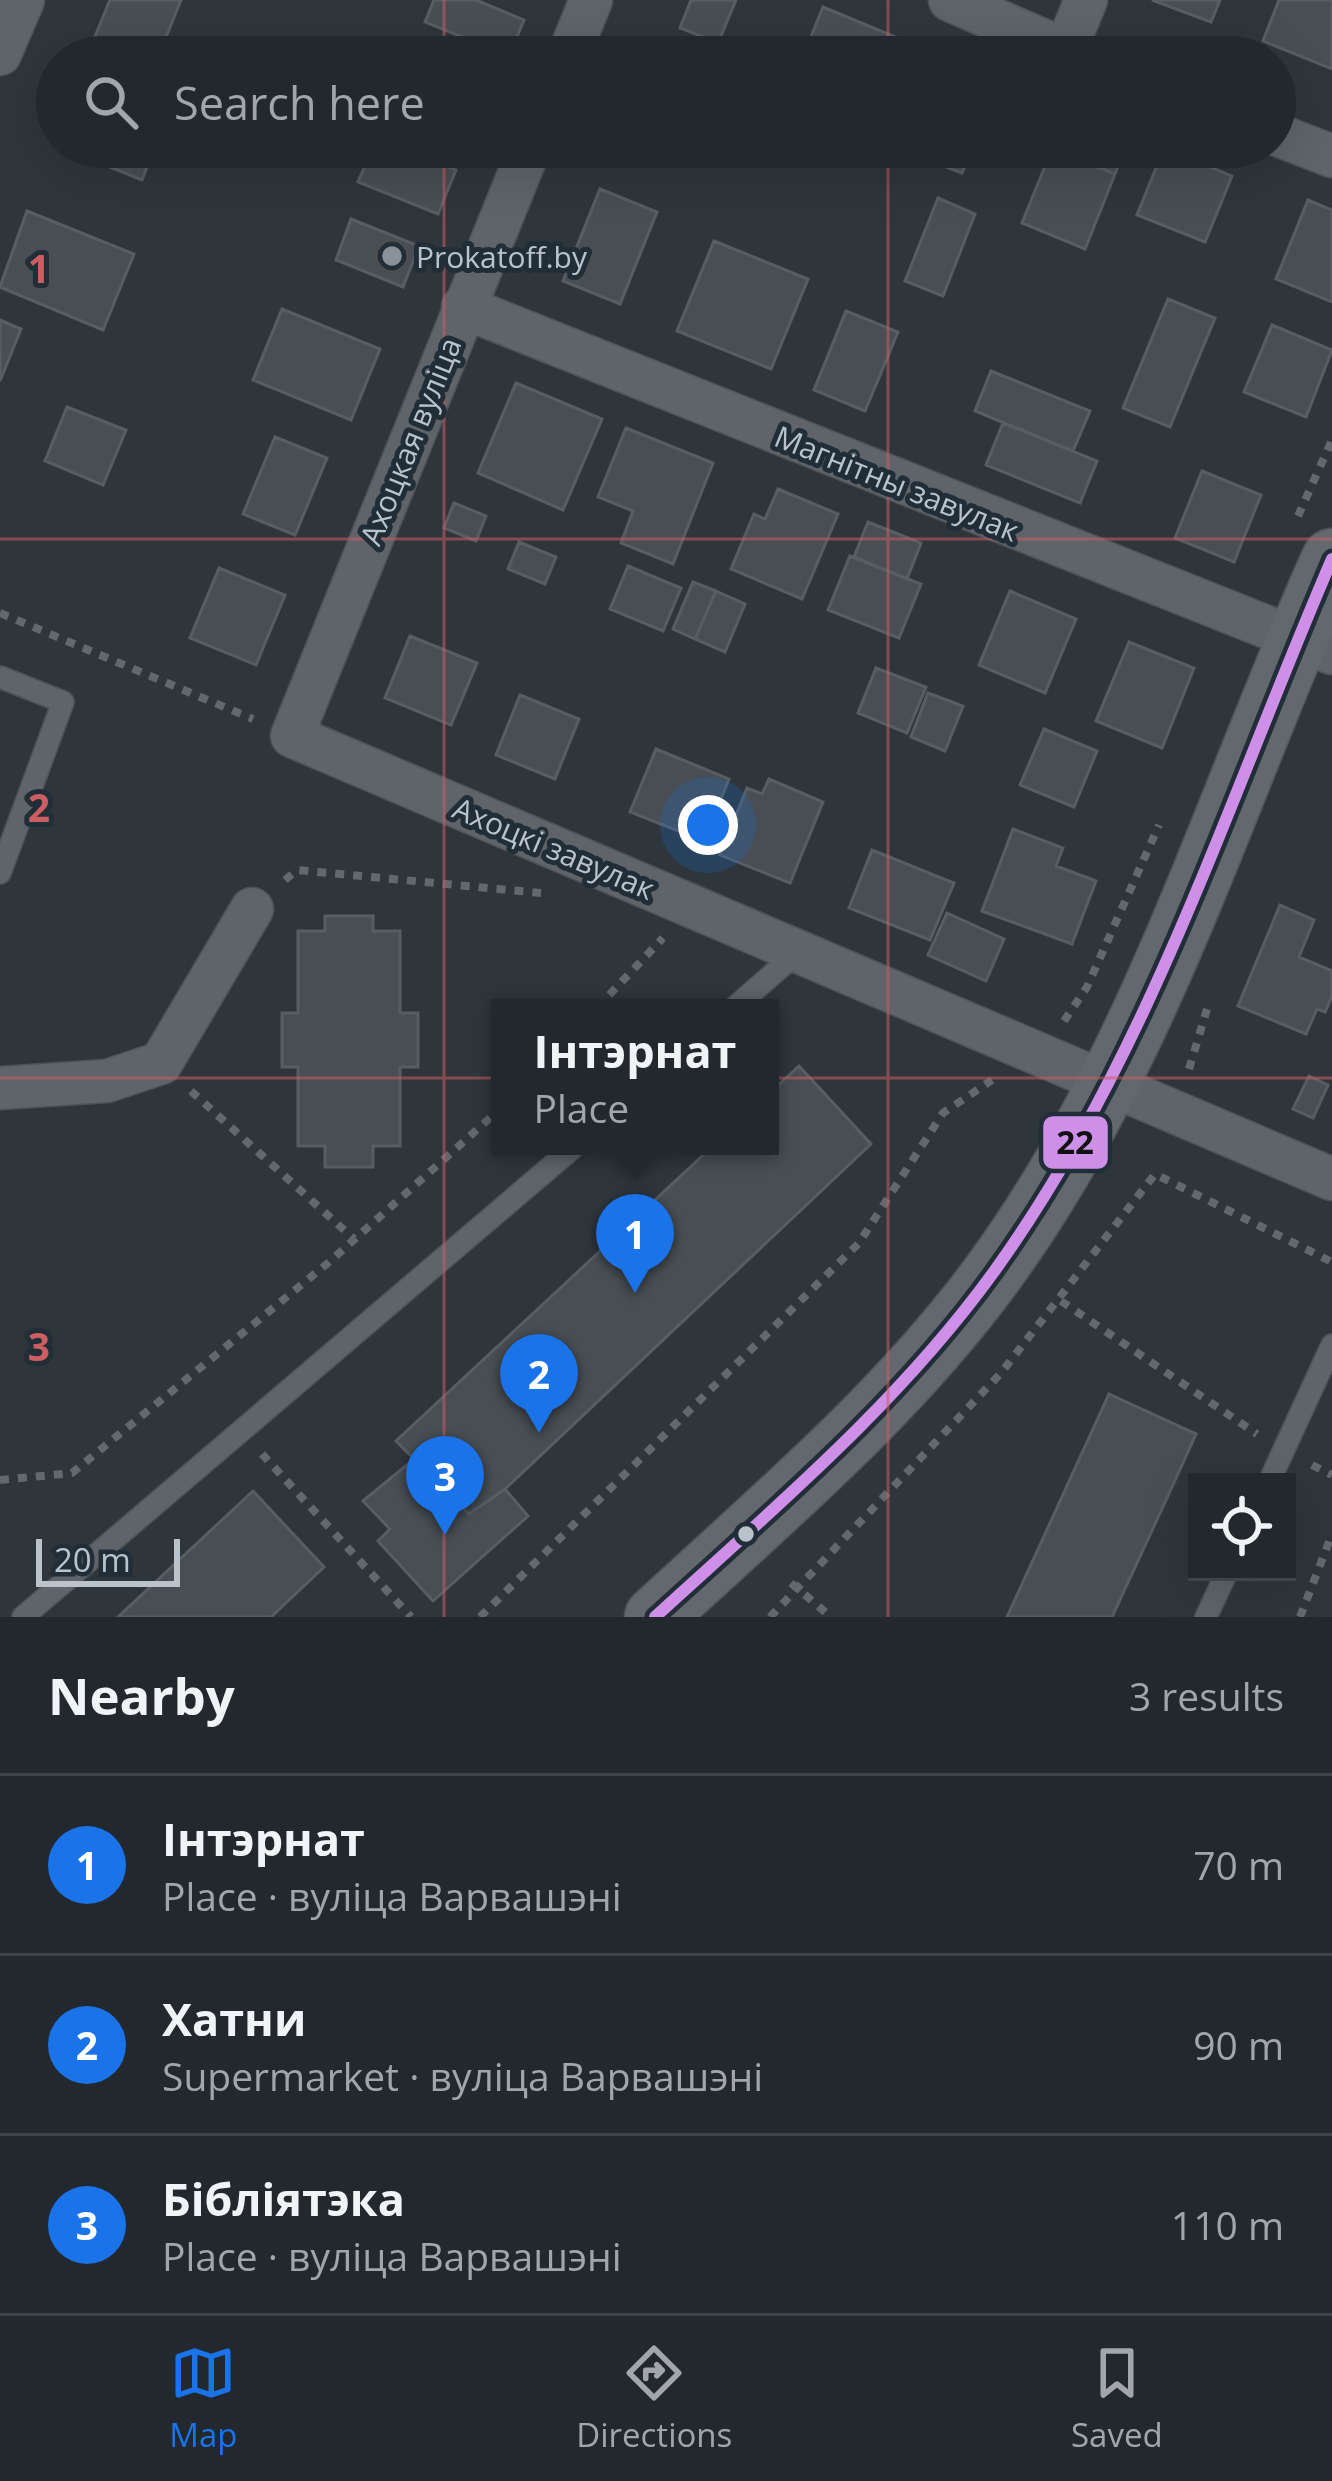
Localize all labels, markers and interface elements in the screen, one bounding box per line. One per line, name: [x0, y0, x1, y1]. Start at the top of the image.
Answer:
search box: [36, 36, 1296, 168]
icon: search: [78, 69, 144, 135]
text: Search here: [174, 72, 425, 133]
place label: Prokatoff.by: [416, 236, 588, 277]
text: 1: [28, 241, 50, 294]
marker: Prokatoff.by: [379, 243, 405, 269]
street label: Ахоцкая вуліца: [350, 331, 470, 551]
street label: Магнітны завулак: [769, 415, 1026, 551]
text: 2: [28, 780, 50, 833]
street label: Ахоцкі завулак: [447, 787, 661, 909]
your location: [678, 795, 738, 855]
popup: [491, 999, 779, 1155]
text: Інтэрнат: [534, 1020, 736, 1081]
text: Place: [534, 1081, 629, 1134]
line badge: 22: [1041, 1114, 1110, 1171]
text: 22: [1056, 1119, 1094, 1164]
pin: 1: [596, 1194, 674, 1293]
text: 3: [28, 1319, 50, 1372]
pin: 2: [500, 1334, 578, 1433]
pin: 3: [406, 1436, 484, 1535]
map controls: [1188, 1473, 1296, 1581]
button: locate: [1188, 1473, 1296, 1581]
unlabelled marker: [735, 1523, 757, 1545]
scale bar: [36, 1533, 180, 1586]
text: 20 m: [54, 1537, 131, 1582]
text: Nearby: [48, 1660, 235, 1730]
text: 3 results: [1129, 1669, 1284, 1722]
text: Інтэрнат: [162, 1808, 365, 1869]
text: 1: [76, 1838, 98, 1891]
text: 70 m: [1193, 1838, 1284, 1891]
text: Place · вуліца Варвашэні: [162, 1869, 622, 1922]
text: Хатни: [162, 1988, 306, 2049]
text: 2: [76, 2018, 98, 2071]
text: 90 m: [1193, 2018, 1284, 2071]
text: Supermarket · вуліца Варвашэні: [162, 2049, 763, 2102]
text: Бібліятэка: [162, 2168, 405, 2229]
text: 3: [76, 2198, 98, 2251]
text: 110 m: [1171, 2198, 1284, 2251]
text: Place · вуліца Варвашэні: [162, 2229, 622, 2282]
tab: Map: [169, 2340, 238, 2457]
tab: Directions: [576, 2340, 732, 2457]
tab: Saved: [1071, 2340, 1163, 2457]

